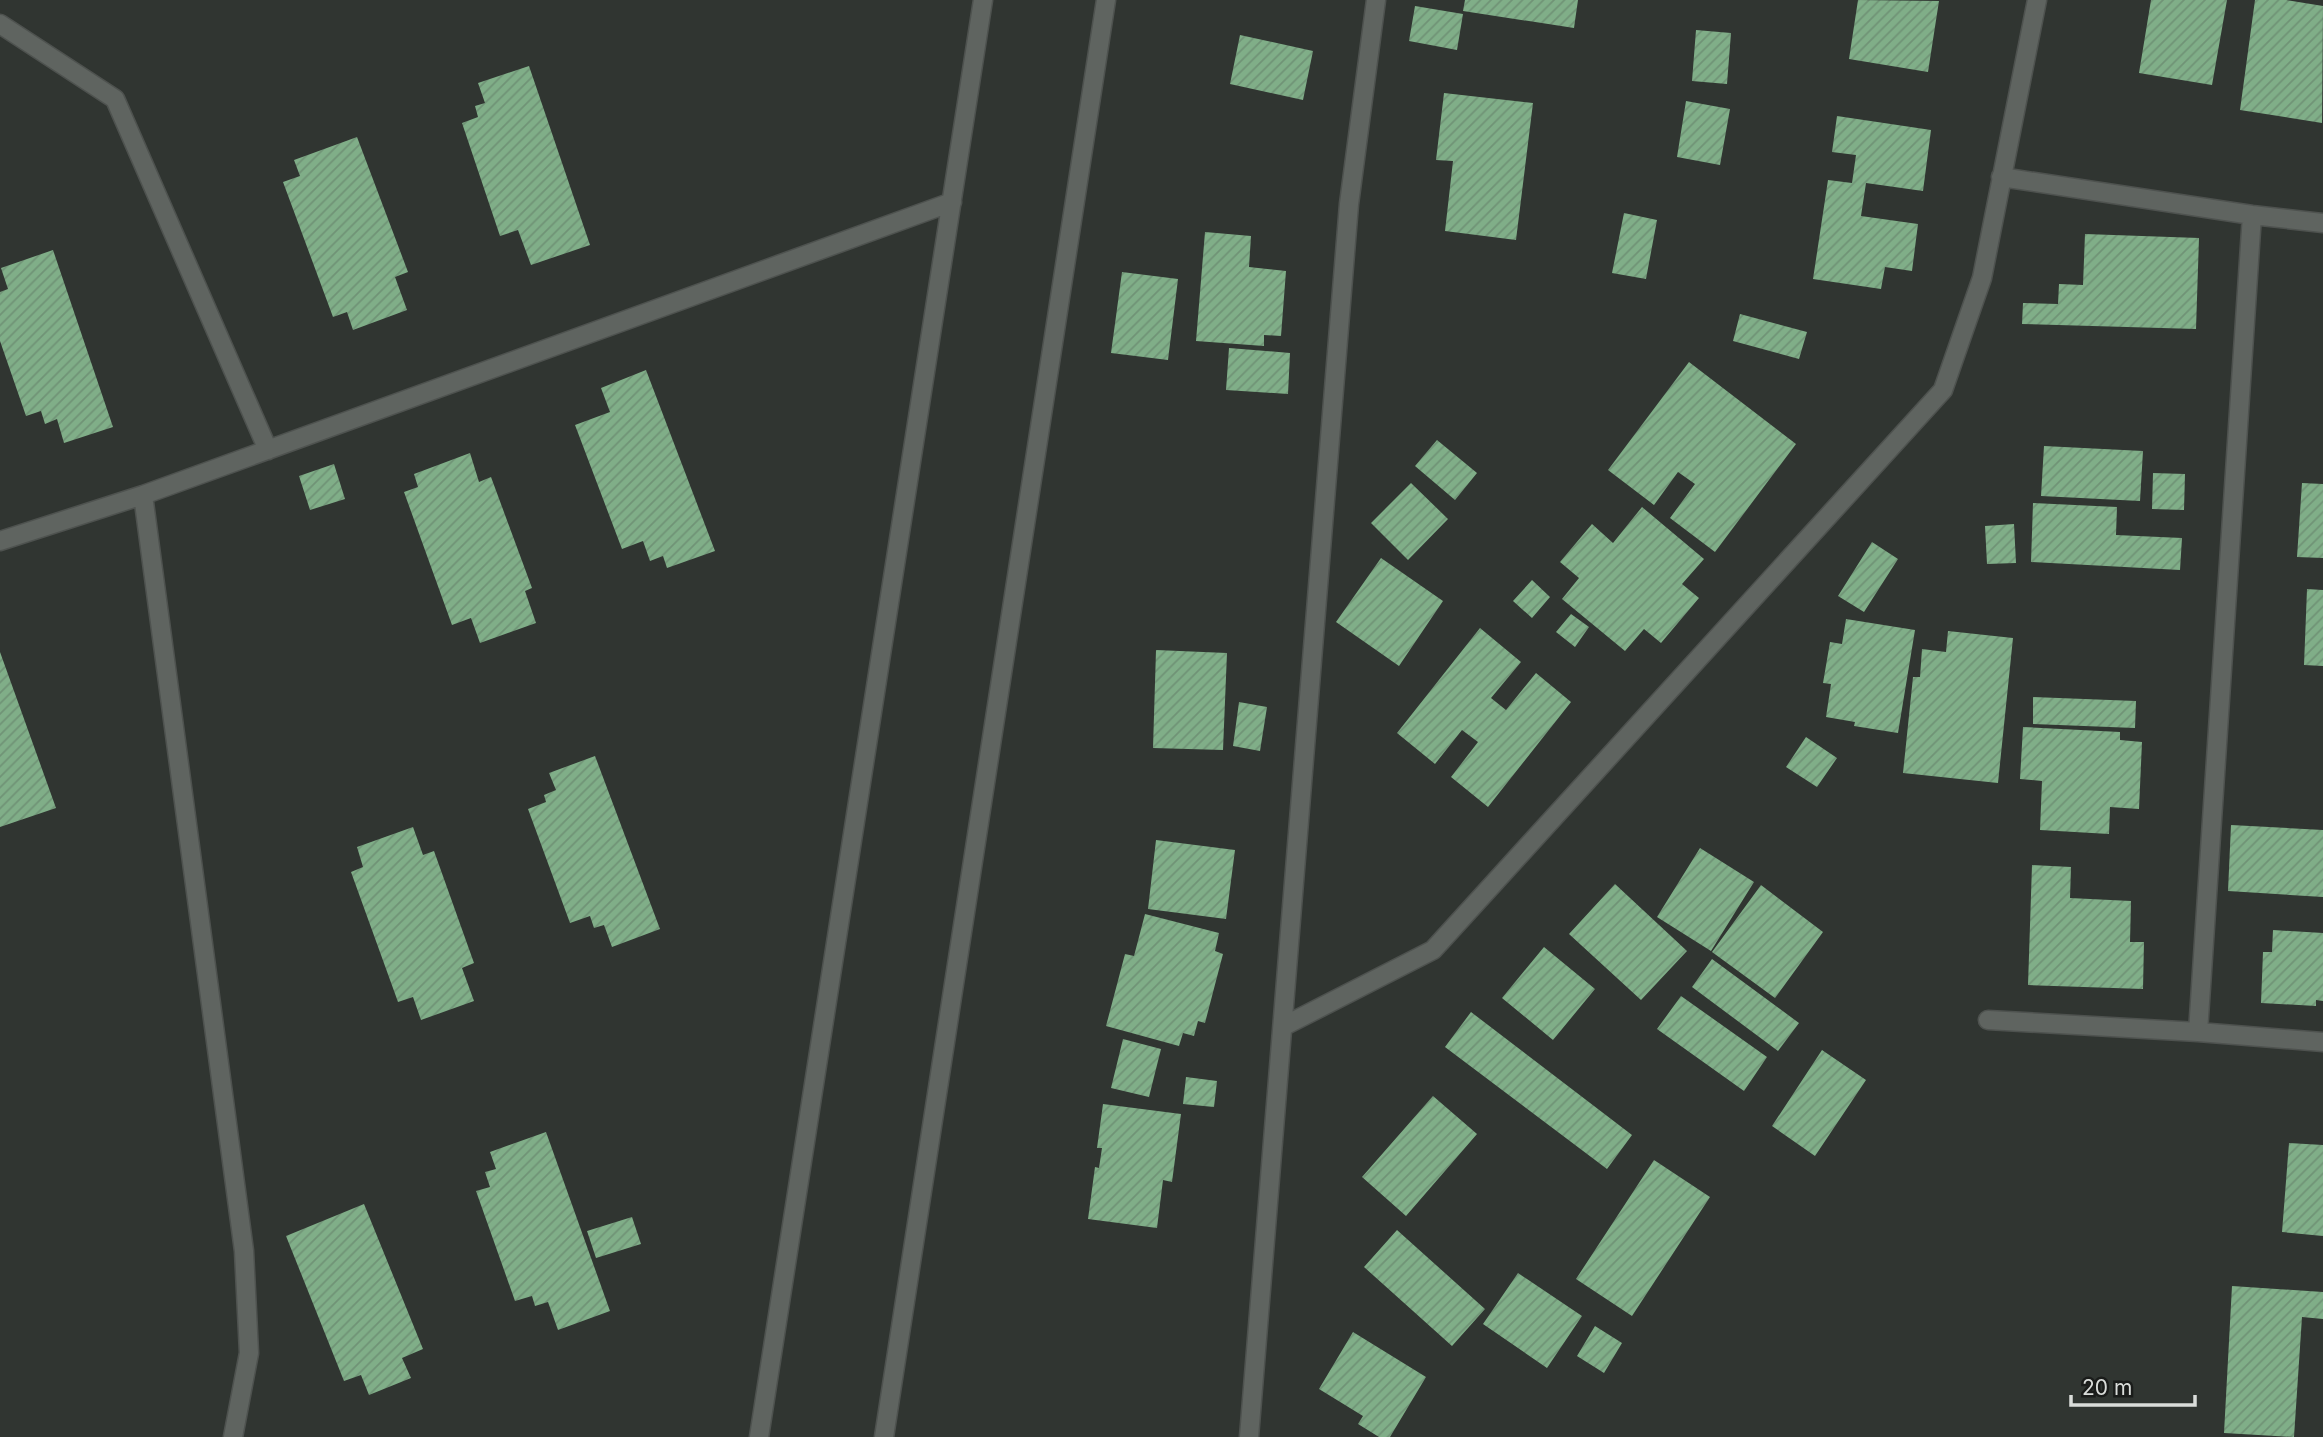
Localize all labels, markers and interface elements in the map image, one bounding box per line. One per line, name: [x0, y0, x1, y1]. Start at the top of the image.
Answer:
scale bar: [2071, 1364, 2195, 1408]
text: 20 m: [2082, 1375, 2132, 1400]

